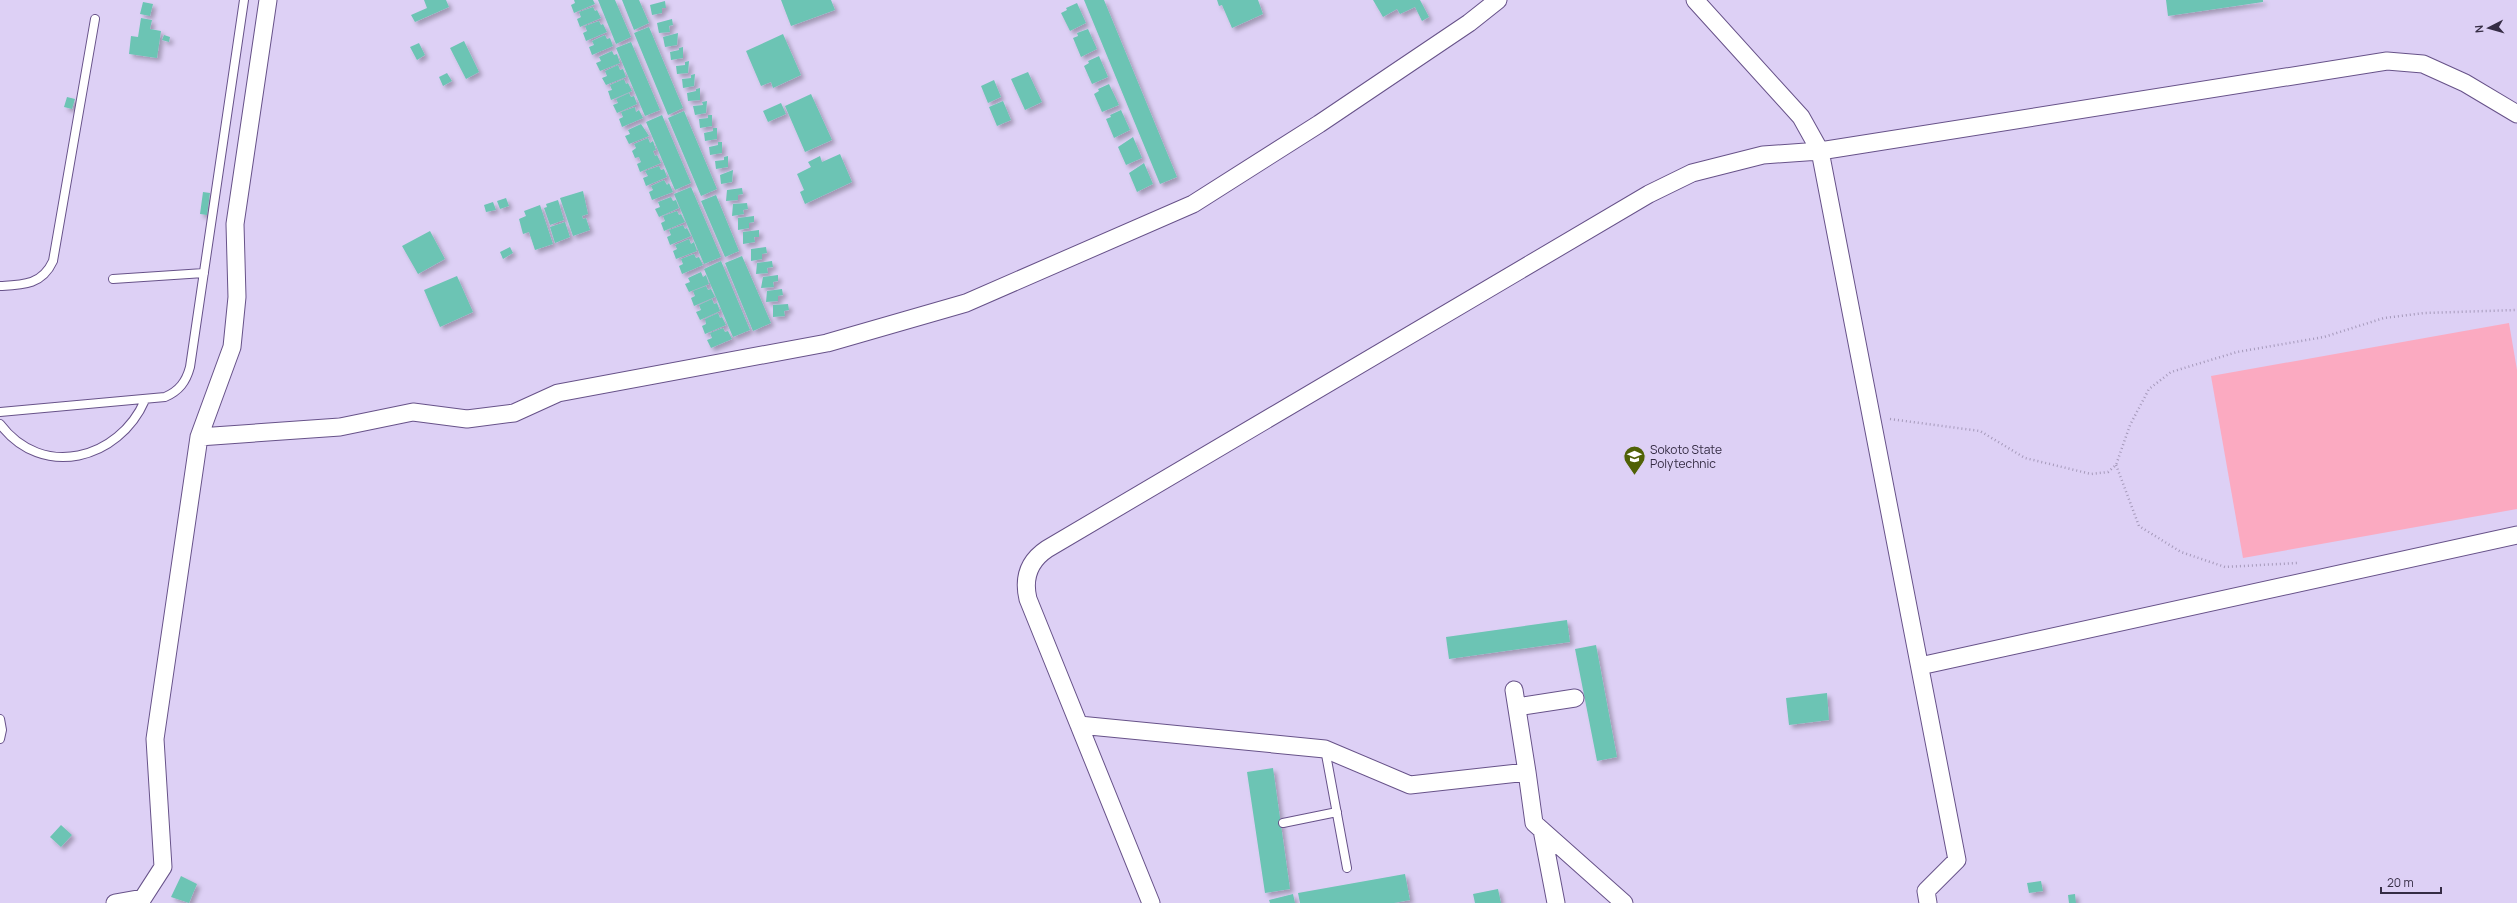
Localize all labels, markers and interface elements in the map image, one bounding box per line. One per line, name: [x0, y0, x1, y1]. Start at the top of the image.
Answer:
north arrow: [2469, 8, 2509, 48]
text: N: [2471, 24, 2486, 34]
place label: Sokoto State Polytechnic: [1650, 441, 1722, 472]
school or university icon: Sokoto State Polytechnic: [1621, 443, 1647, 476]
scale bar: [2381, 869, 2441, 895]
text: 20 m: [2387, 874, 2414, 891]

